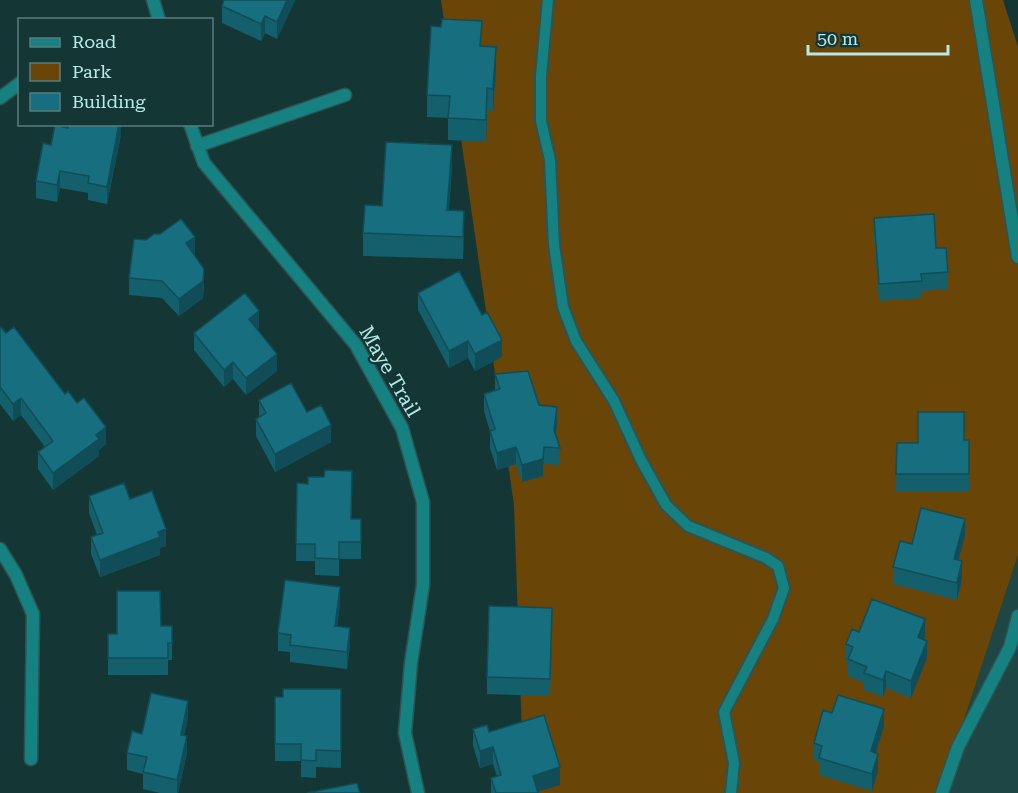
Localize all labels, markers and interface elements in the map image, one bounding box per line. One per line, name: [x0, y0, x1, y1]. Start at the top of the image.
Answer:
legend: [18, 18, 213, 126]
scale bar: [808, 18, 948, 56]
text: 50 m: [817, 28, 858, 49]
text: Road: [72, 31, 117, 52]
text: Park: [72, 61, 112, 82]
text: Building: [72, 91, 146, 112]
street label: Maye Trail: [354, 321, 426, 421]

